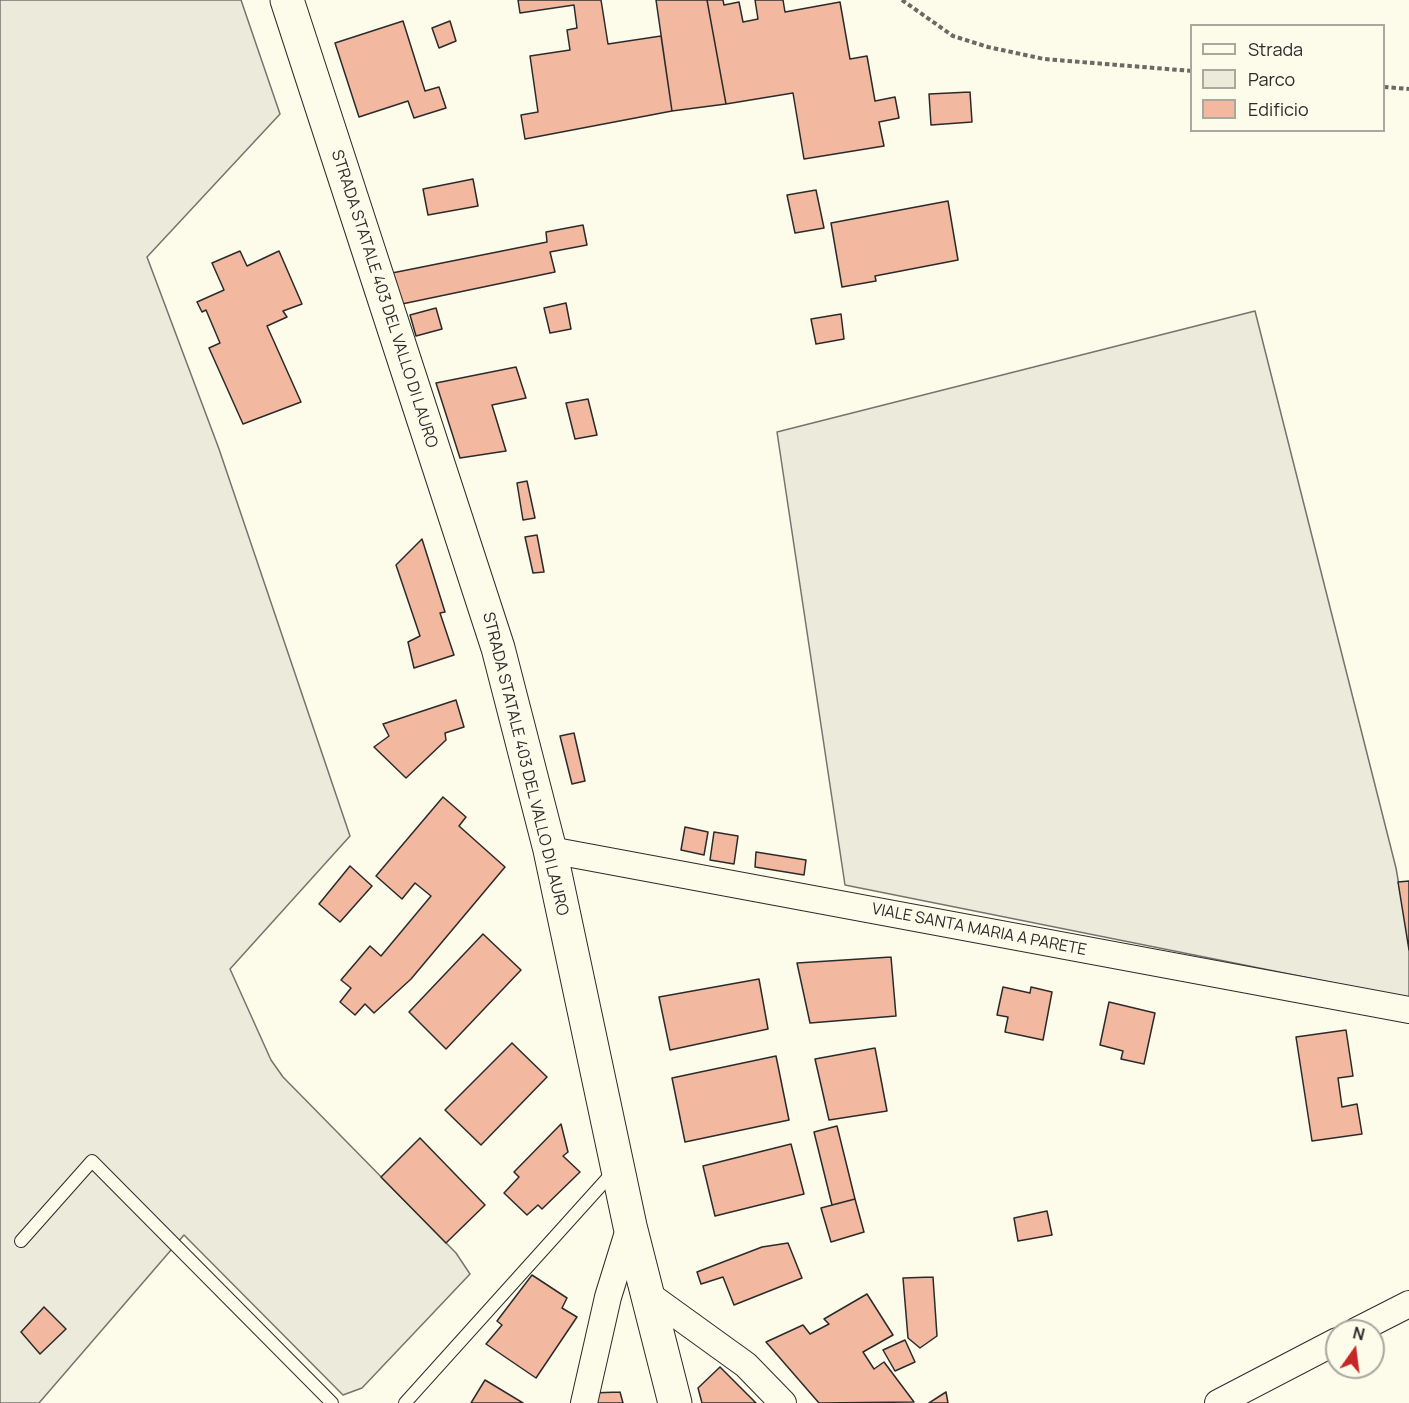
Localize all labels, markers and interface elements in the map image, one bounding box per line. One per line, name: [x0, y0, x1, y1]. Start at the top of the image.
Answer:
legend: [1190, 24, 1385, 132]
text: Strada: [1248, 37, 1303, 61]
text: Parco: [1248, 67, 1295, 91]
text: Edificio: [1248, 97, 1309, 121]
street label: STRADA STATALE 403 DEL VALLO DI LAURO: [327, 148, 441, 450]
street label: STRADA STATALE 403 DEL VALLO DI LAURO: [478, 610, 572, 918]
street label: VIALE SANTA MARIA A PARETE: [870, 900, 1088, 960]
north arrow: [1325, 1319, 1385, 1379]
text: N: [1351, 1321, 1367, 1346]

